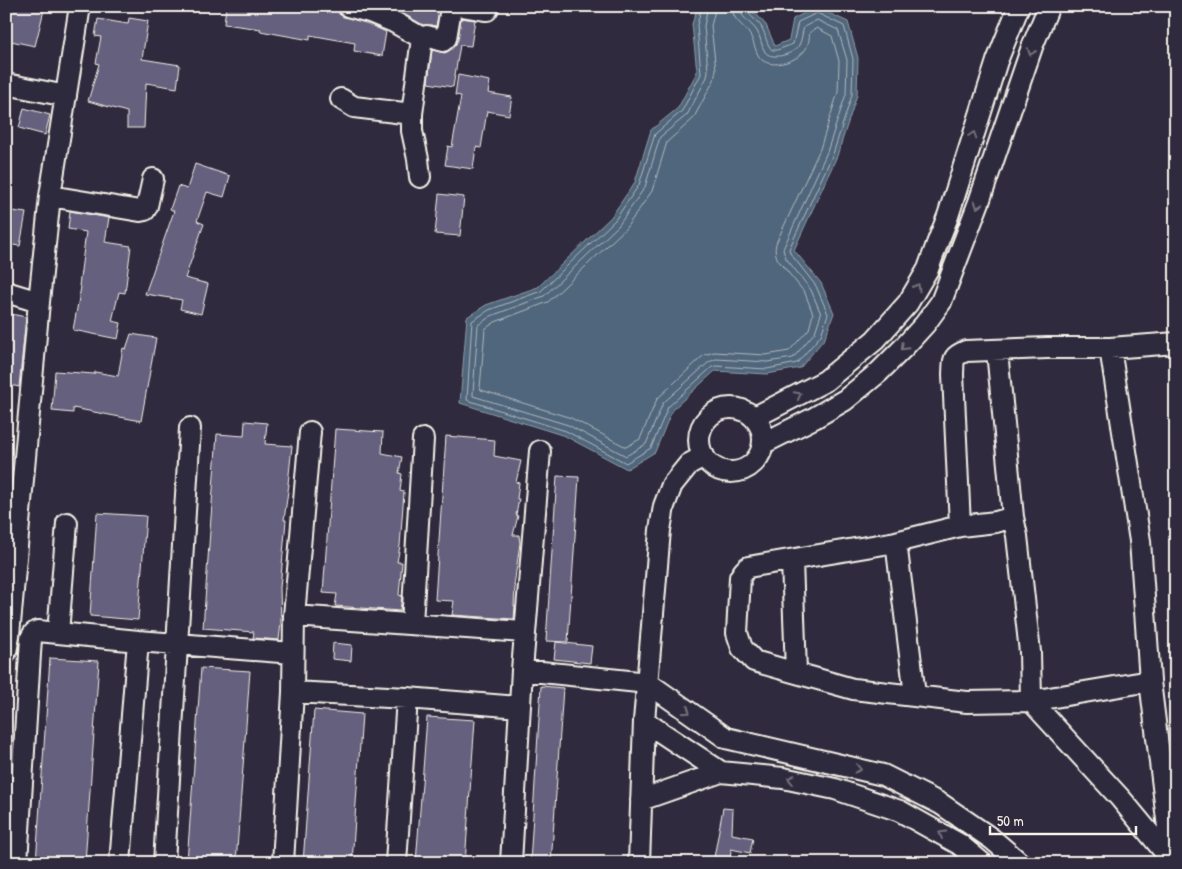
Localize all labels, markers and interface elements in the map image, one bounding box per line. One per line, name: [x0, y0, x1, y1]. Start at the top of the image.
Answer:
one-way arrow: [1027, 47, 1037, 55]
one-way arrow: [967, 131, 977, 139]
one-way arrow: [974, 200, 984, 209]
one-way arrow: [911, 283, 921, 292]
one-way arrow: [901, 342, 910, 351]
one-way arrow: [793, 391, 802, 401]
one-way arrow: [681, 705, 690, 714]
one-way arrow: [854, 763, 863, 774]
one-way arrow: [786, 774, 795, 785]
scale bar: [990, 804, 1136, 836]
text: 50 m: [997, 810, 1024, 831]
one-way arrow: [939, 831, 948, 841]

